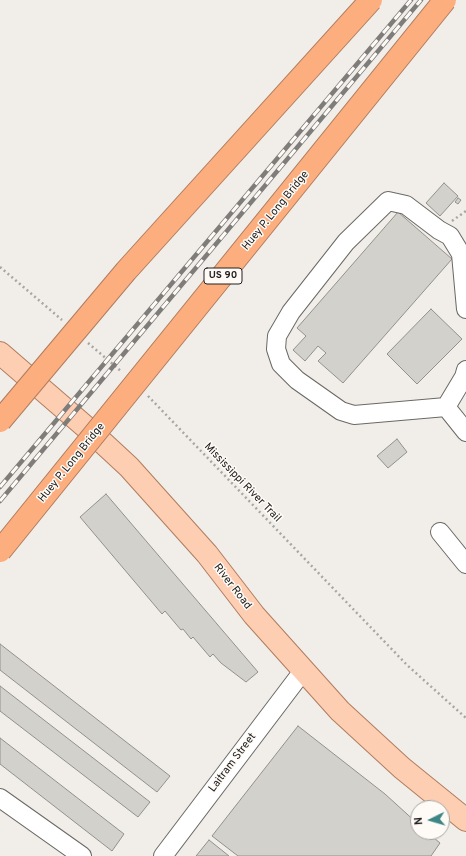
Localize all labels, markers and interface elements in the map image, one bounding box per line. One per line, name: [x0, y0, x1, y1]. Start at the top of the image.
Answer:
street label: Huey P. Long Bridge: [240, 169, 312, 253]
road number: US 90: [204, 268, 242, 284]
street label: Huey P. Long Bridge: [36, 421, 108, 505]
street label: Mississippi River Trail: [201, 441, 283, 525]
street label: River Road: [210, 562, 254, 612]
street label: Laitram Street: [206, 731, 260, 795]
north arrow: [410, 800, 450, 840]
text: N: [412, 816, 426, 826]

